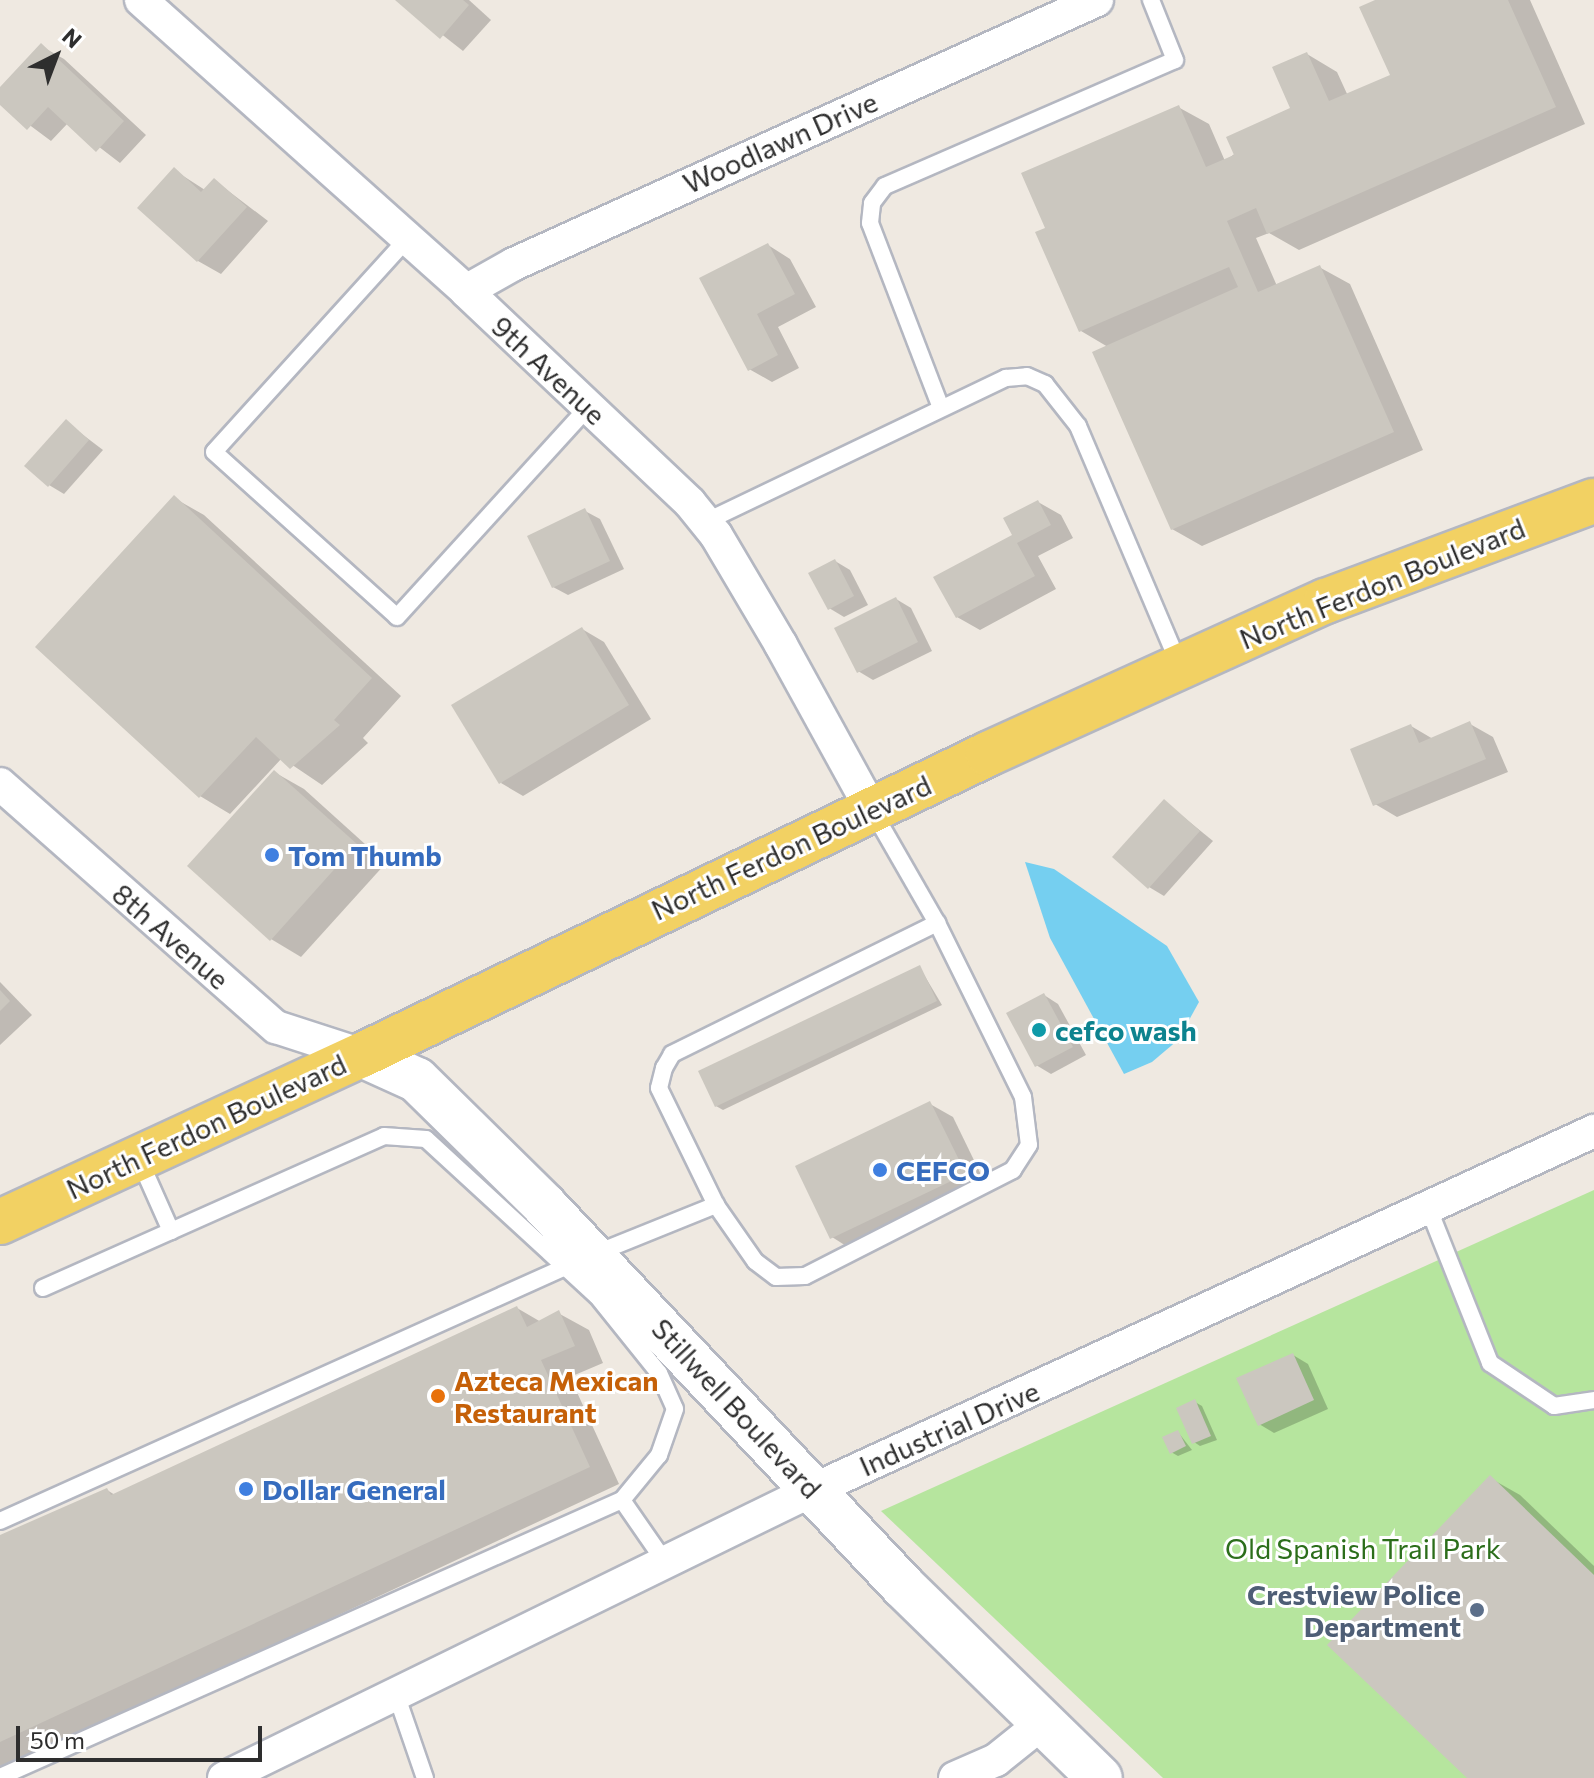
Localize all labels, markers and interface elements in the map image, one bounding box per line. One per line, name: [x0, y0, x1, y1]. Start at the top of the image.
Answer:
north arrow: [16, 16, 96, 96]
text: N: [57, 22, 88, 53]
street label: Woodlawn Drive: [678, 84, 882, 200]
street label: 9th Avenue: [485, 309, 613, 431]
street label: North Ferdon Boulevard: [1234, 510, 1530, 656]
street label: North Ferdon Boulevard: [646, 767, 936, 927]
place label: Tom Thumb: [288, 838, 442, 872]
marker: Tom Thumb: [263, 846, 281, 864]
street label: 8th Avenue: [106, 876, 236, 996]
place label: cefco wash: [1055, 1013, 1197, 1047]
marker: cefco wash: [1030, 1021, 1048, 1039]
street label: North Ferdon Boulevard: [61, 1046, 351, 1206]
place label: CEFCO: [896, 1153, 990, 1187]
marker: CEFCO: [871, 1161, 889, 1179]
street label: Stillwell Boulevard: [645, 1311, 829, 1505]
place label: Azteca Mexican Restaurant: [454, 1363, 658, 1429]
street label: Industrial Drive: [854, 1373, 1044, 1483]
marker: Azteca Mexican Restaurant: [429, 1387, 447, 1405]
place label: Dollar General: [262, 1472, 446, 1506]
marker: Dollar General: [237, 1480, 255, 1498]
park label: Old Spanish Trail Park: [1225, 1531, 1501, 1565]
place label: Crestview Police Department: [1247, 1577, 1461, 1643]
marker: Crestview Police Department: [1468, 1601, 1486, 1619]
scale bar: [20, 1710, 266, 1760]
text: 50 m: [30, 1725, 85, 1754]

